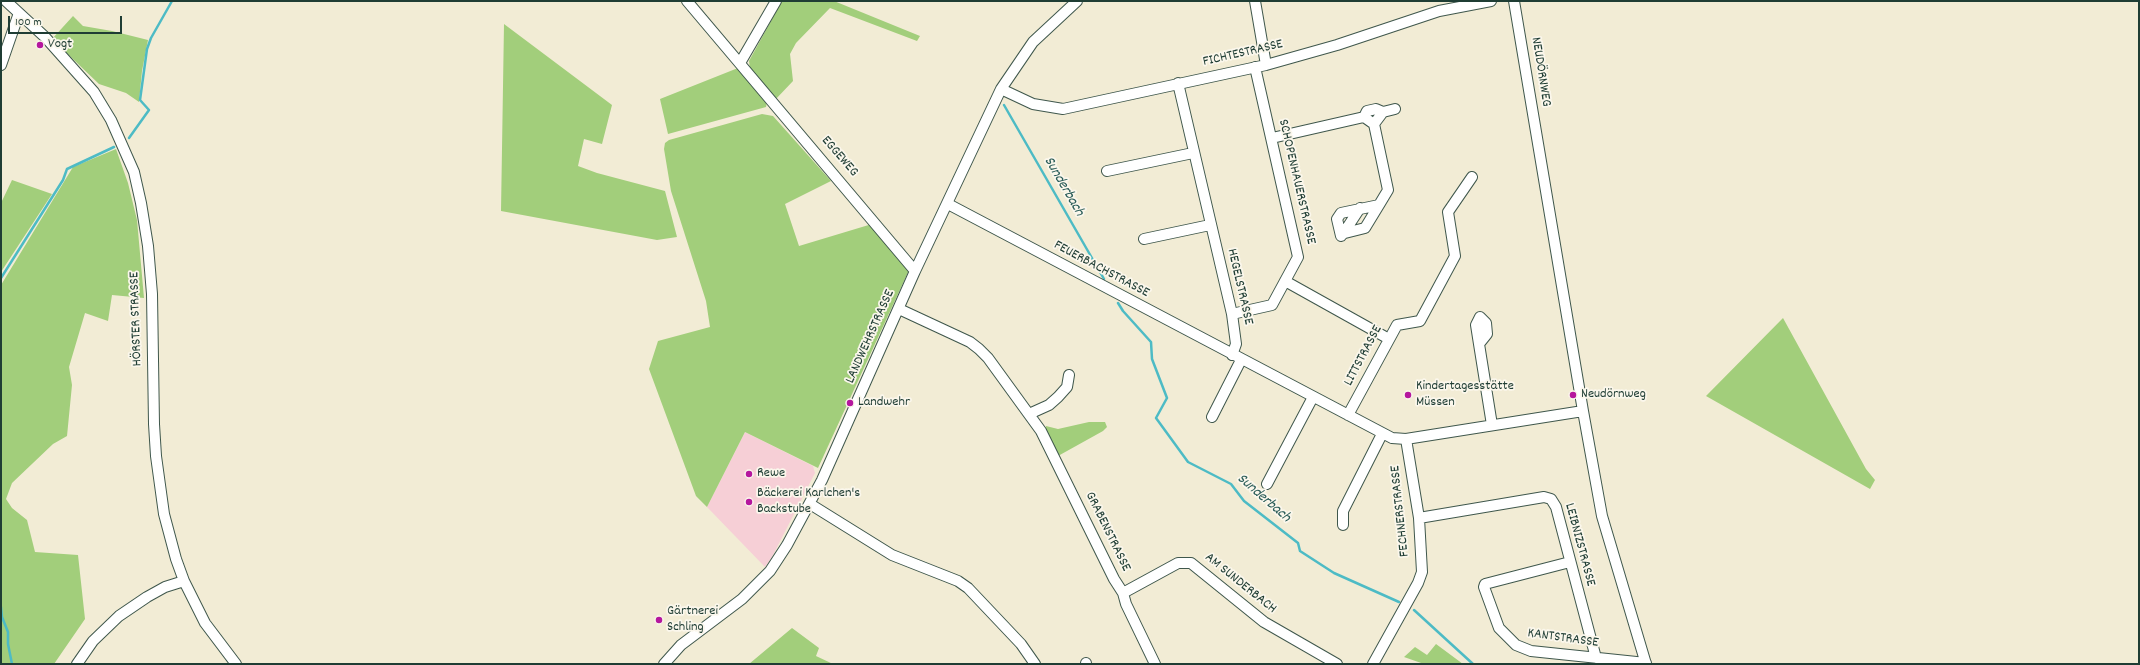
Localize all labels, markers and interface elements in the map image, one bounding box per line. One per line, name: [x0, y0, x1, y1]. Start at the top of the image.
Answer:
scale bar: [10, 8, 124, 34]
text: 100 m: [15, 14, 42, 31]
street label: NEUDÖRNWEG: [1526, 36, 1554, 108]
place label: Vogt: [48, 37, 72, 53]
street label: FICHTESTRASSE: [1201, 37, 1285, 71]
marker: Vogt: [35, 40, 45, 50]
street label: SCHOPENHAUERSTRASSE: [1273, 118, 1319, 246]
street label: EGGEWEG: [817, 133, 861, 181]
water label: Sunderbach: [1039, 154, 1087, 220]
street label: FEUERBACHSTRASSE: [1050, 238, 1152, 302]
street label: HEGELSTRASSE: [1222, 247, 1256, 327]
street label: HÖRSTER STRASSE: [127, 271, 147, 367]
street label: LANDWEHRSTRASSE: [843, 288, 899, 386]
street label: LITTSTRASSE: [1341, 323, 1387, 389]
place label: Kindertagesstätte Müssen: [1416, 379, 1514, 412]
place label: Neudörnweg: [1581, 387, 1646, 403]
marker: Kindertagesstätte Müssen: [1403, 390, 1413, 400]
marker: Neudörnweg: [1568, 390, 1578, 400]
place label: Landwehr: [858, 395, 910, 411]
marker: Landwehr: [845, 398, 855, 408]
street label: FECHNERSTRASSE: [1388, 465, 1414, 557]
place label: Rewe: [757, 466, 785, 482]
marker: Rewe: [744, 469, 754, 479]
water label: Sunderbach: [1232, 471, 1294, 527]
place label: Bäckerei Karlchen's Backstube: [757, 486, 860, 518]
street label: GRABENSTRASSE: [1081, 489, 1133, 575]
marker: Bäckerei Karlchen's Backstube: [744, 497, 754, 507]
street label: LEIBNIZSTRASSE: [1560, 502, 1598, 588]
street label: AM SUNDERBACH: [1201, 550, 1279, 618]
place label: Gärtnerei Schling: [667, 604, 718, 636]
marker: Gärtnerei Schling: [654, 615, 664, 625]
street label: KANTSTRASSE: [1526, 626, 1600, 652]

